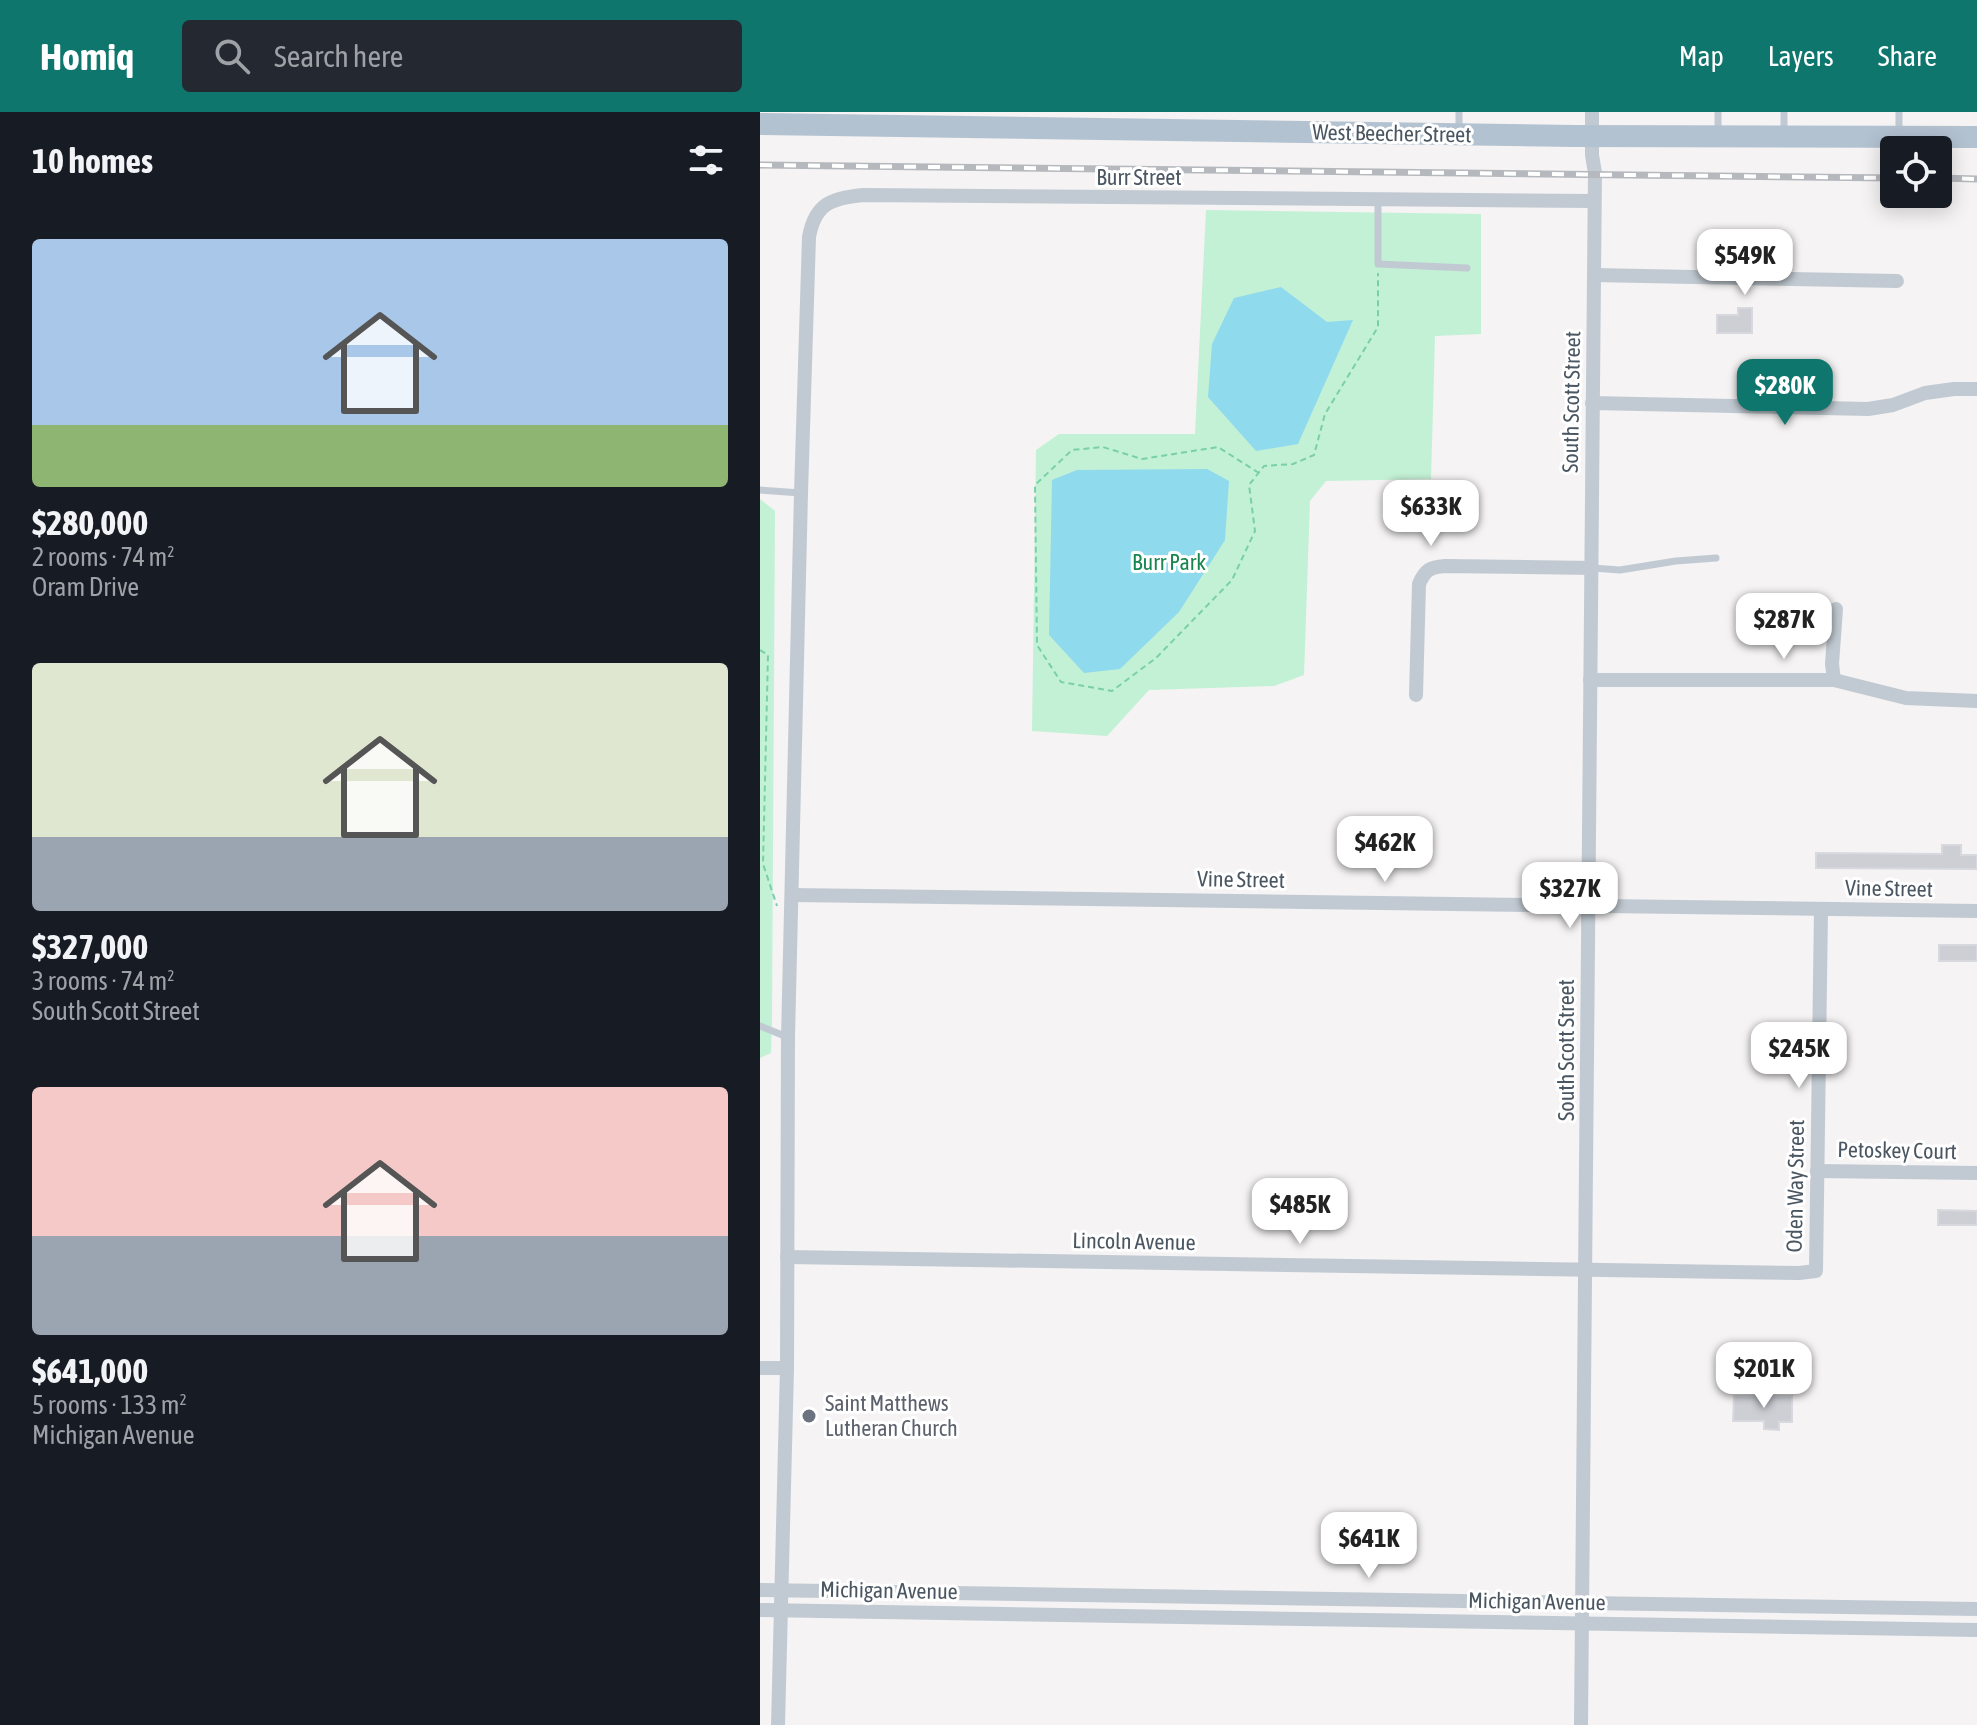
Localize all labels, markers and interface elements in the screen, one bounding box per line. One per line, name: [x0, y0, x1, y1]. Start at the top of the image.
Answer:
search box: [182, 20, 742, 92]
icon: search: [210, 34, 254, 78]
text: Homiq: [40, 35, 134, 78]
text: Search here: [274, 39, 403, 73]
text: Map: [1679, 40, 1724, 72]
text: Layers: [1768, 40, 1834, 72]
text: Share: [1878, 40, 1937, 72]
street label: West Beecher Street: [1312, 119, 1472, 147]
map controls: [1880, 136, 1952, 208]
button: locate: [1880, 136, 1952, 208]
icon: filters: [684, 138, 728, 182]
text: 10 homes: [32, 141, 153, 180]
street label: Burr Street: [1096, 164, 1182, 190]
pin: $549K: [1689, 229, 1801, 297]
text: $549K: [1715, 240, 1775, 270]
icon: home: [308, 291, 452, 435]
street label: South Scott Street: [1557, 331, 1585, 473]
pin: $280K: [1729, 359, 1841, 427]
text: $280K: [1755, 370, 1815, 400]
pin: $633K: [1375, 480, 1487, 548]
text: $633K: [1401, 491, 1461, 521]
text: $280,000: [32, 503, 148, 542]
text: 2 rooms · 74 m²: [32, 542, 174, 572]
park label: Burr Park: [1132, 549, 1206, 575]
text: Oram Drive: [32, 572, 139, 602]
pin: $287K: [1728, 593, 1840, 661]
text: $287K: [1754, 604, 1814, 634]
icon: home: [308, 715, 452, 859]
pin: $462K: [1329, 816, 1441, 884]
text: $462K: [1355, 827, 1415, 857]
pin: $327K: [1514, 862, 1626, 930]
street label: Vine Street: [1197, 865, 1285, 893]
text: $327K: [1540, 873, 1600, 903]
street label: Vine Street: [1845, 874, 1933, 902]
text: $327,000: [32, 927, 148, 966]
text: 3 rooms · 74 m²: [32, 966, 174, 996]
street label: South Scott Street: [1553, 979, 1579, 1121]
text: South Scott Street: [32, 996, 200, 1026]
pin: $245K: [1743, 1022, 1855, 1090]
text: $245K: [1769, 1033, 1829, 1063]
street label: Oden Way Street: [1781, 1119, 1809, 1253]
street label: Petoskey Court: [1837, 1136, 1957, 1164]
icon: home: [308, 1139, 452, 1283]
pin: $485K: [1244, 1178, 1356, 1246]
text: $485K: [1270, 1189, 1330, 1219]
street label: Lincoln Avenue: [1072, 1227, 1196, 1255]
pin: $201K: [1708, 1342, 1820, 1410]
text: $641,000: [32, 1351, 148, 1390]
text: $201K: [1734, 1353, 1794, 1383]
text: 5 rooms · 133 m²: [32, 1390, 187, 1420]
place label: Saint Matthews Lutheran Church: [825, 1390, 958, 1441]
marker: Saint Matthews Lutheran Church: [800, 1407, 818, 1425]
text: Michigan Avenue: [32, 1420, 195, 1450]
pin: $641K: [1313, 1512, 1425, 1580]
text: $641K: [1339, 1523, 1399, 1553]
street label: Michigan Avenue: [820, 1576, 958, 1604]
street label: Michigan Avenue: [1468, 1587, 1606, 1615]

